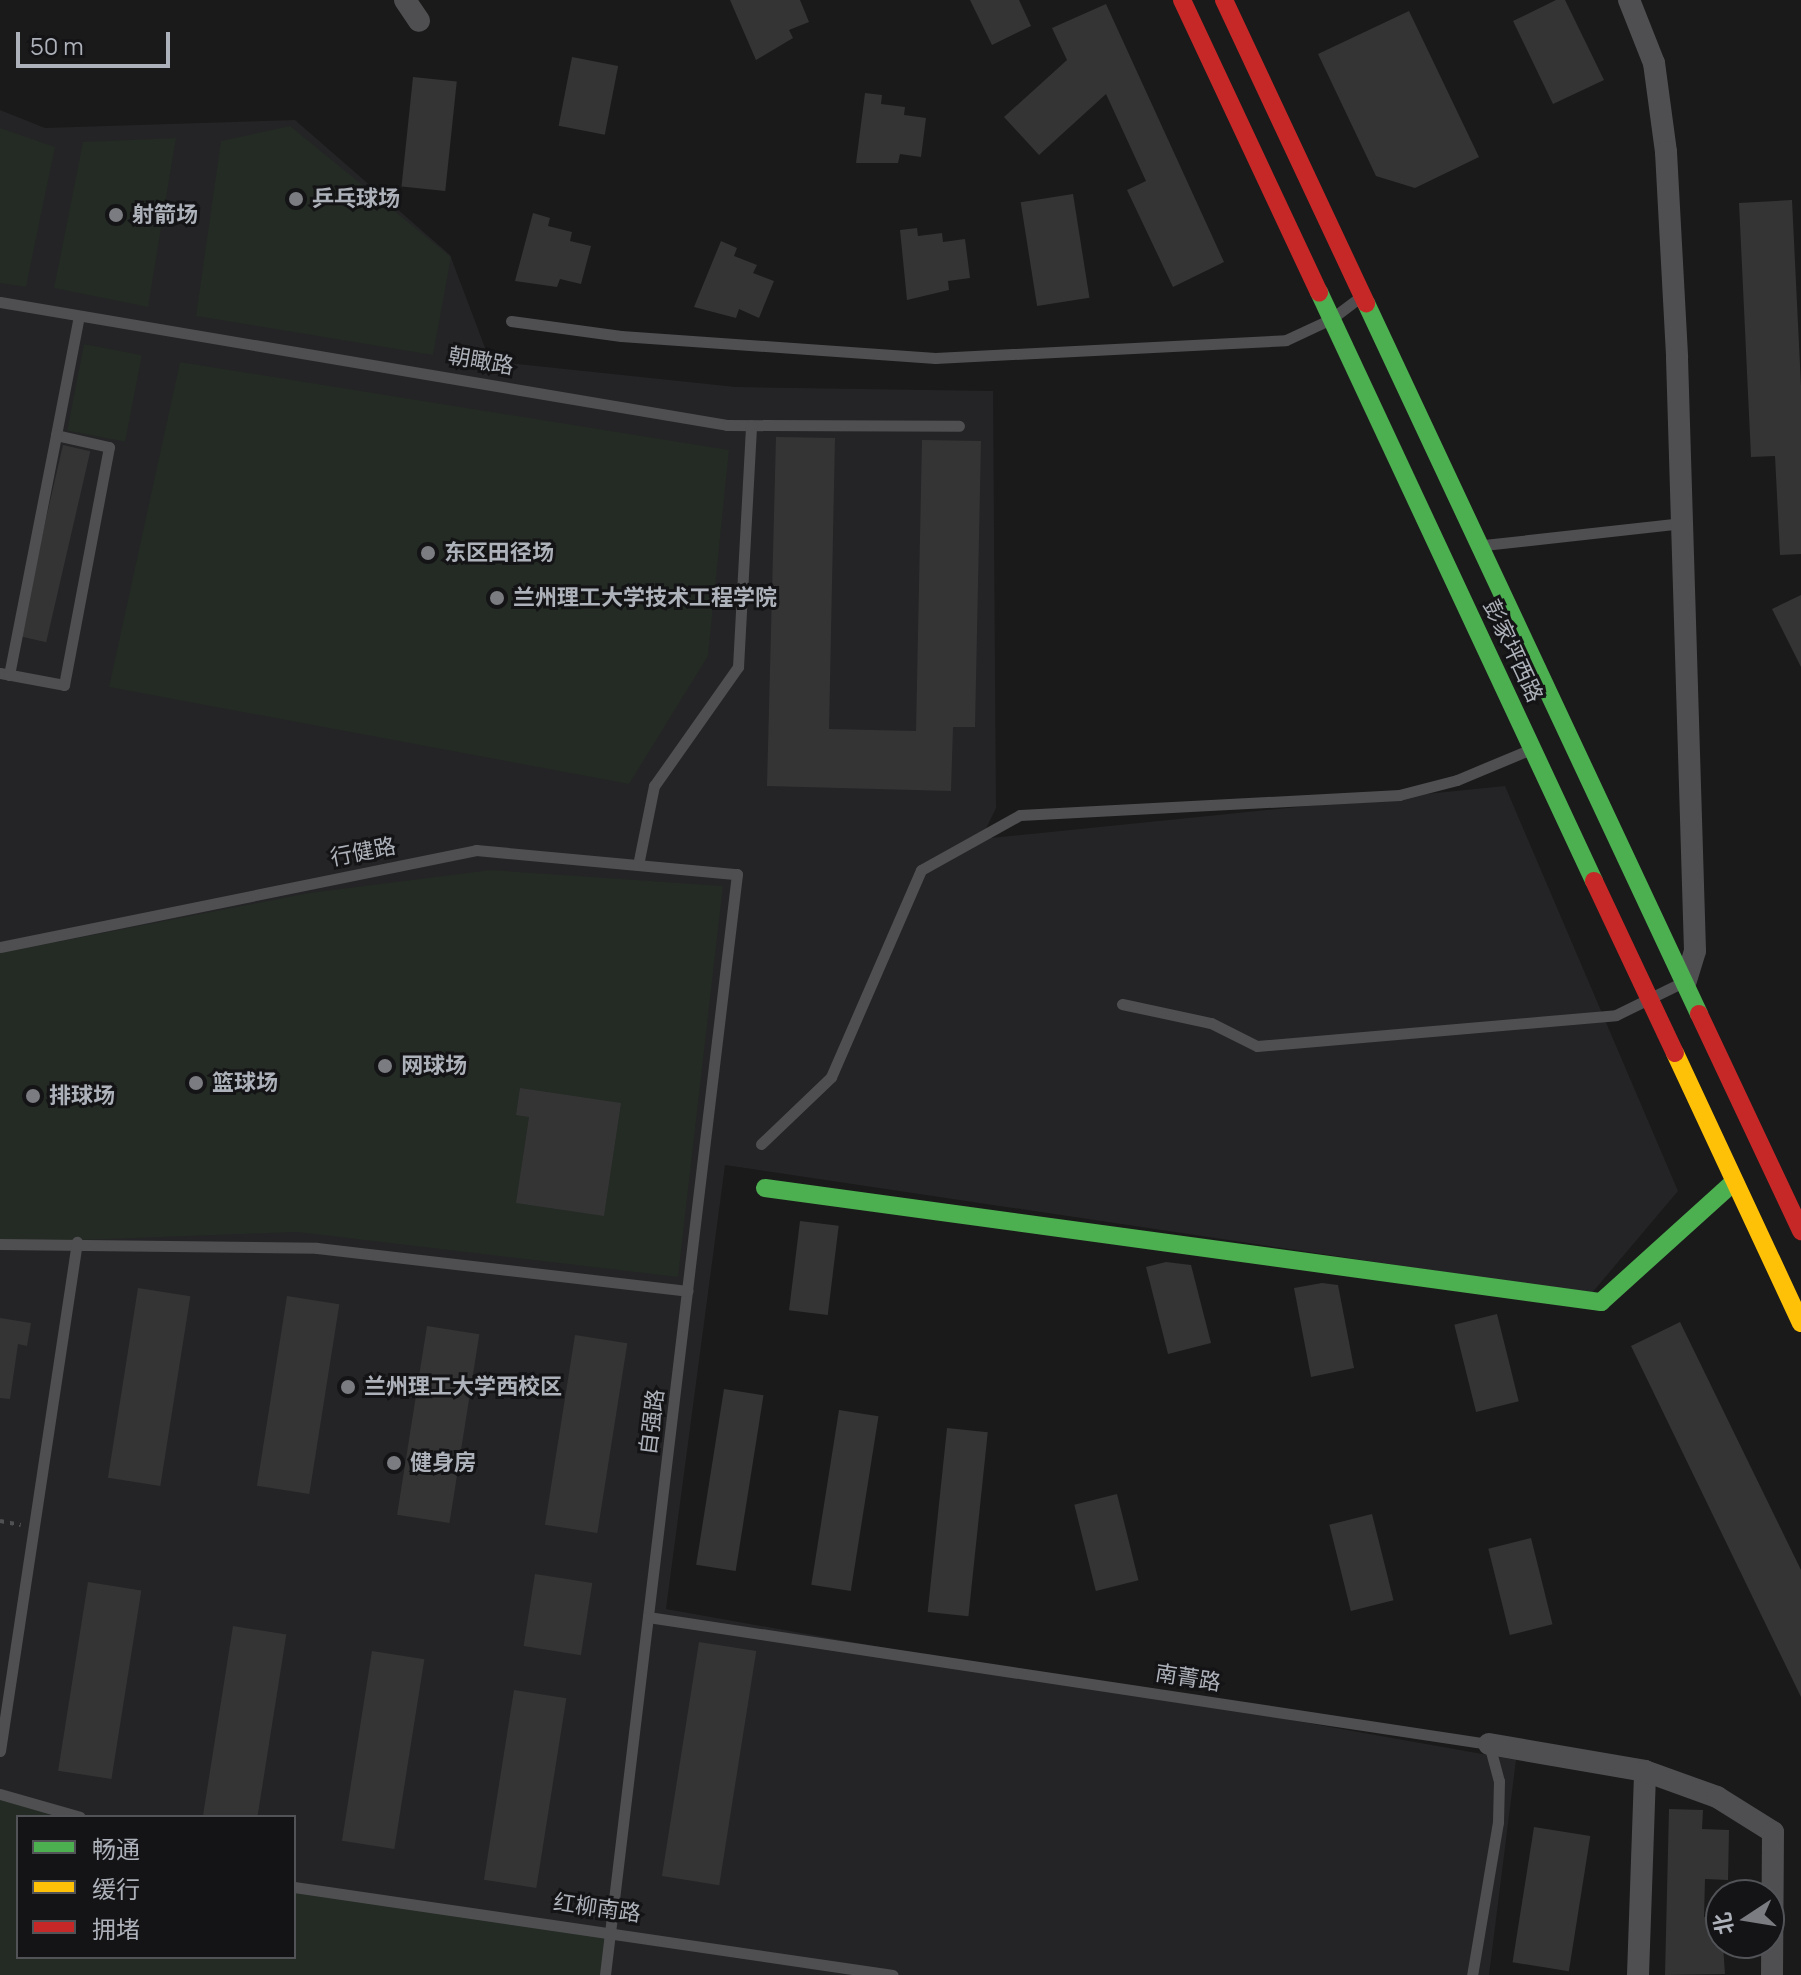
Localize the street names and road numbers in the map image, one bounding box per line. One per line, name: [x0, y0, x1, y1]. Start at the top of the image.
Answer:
street label: 朝瞰路: [446, 342, 516, 380]
street label: 彭家坪西路: [1478, 596, 1548, 706]
street label: 行健路: [328, 833, 398, 871]
street label: 自强路: [635, 1388, 669, 1456]
street label: 南菁路: [1153, 1660, 1223, 1696]
street label: 红柳南路: [552, 1889, 642, 1927]

